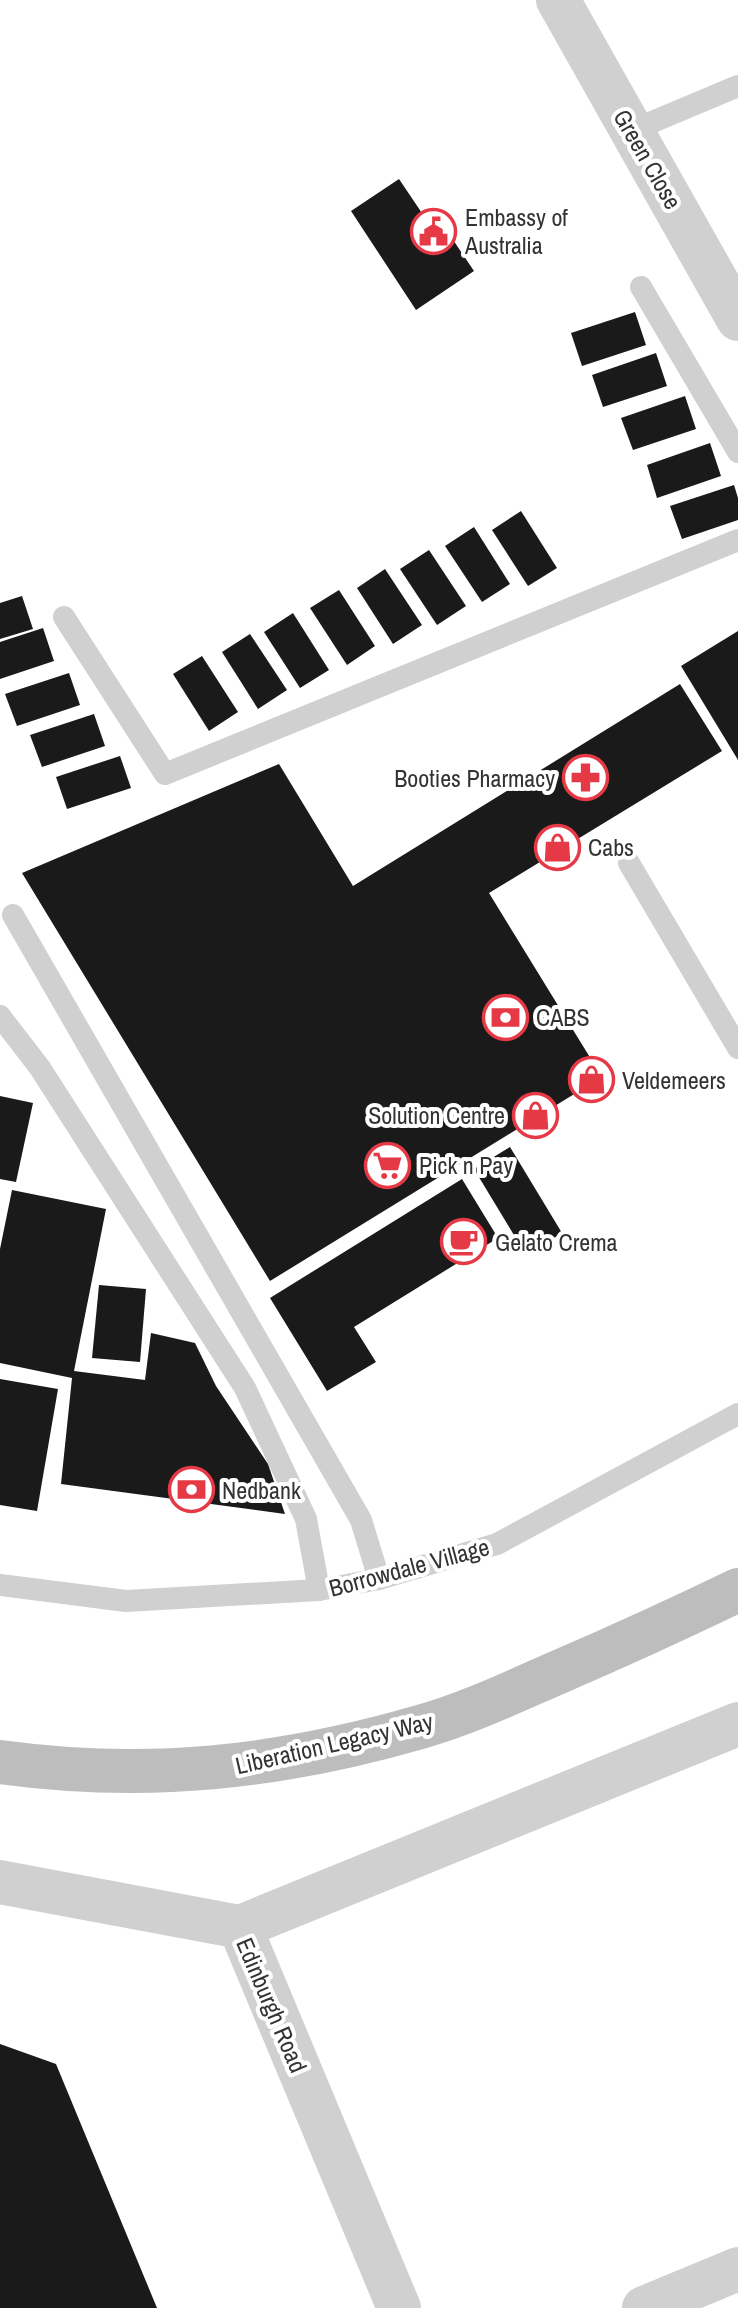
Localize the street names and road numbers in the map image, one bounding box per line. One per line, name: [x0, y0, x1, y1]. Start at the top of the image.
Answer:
street label: Green Close: [607, 103, 689, 215]
street label: Borrowdale Village: [325, 1530, 493, 1604]
street label: Liberation Legacy Way: [232, 1705, 436, 1781]
street label: Edinburgh Road: [229, 1933, 315, 2077]

